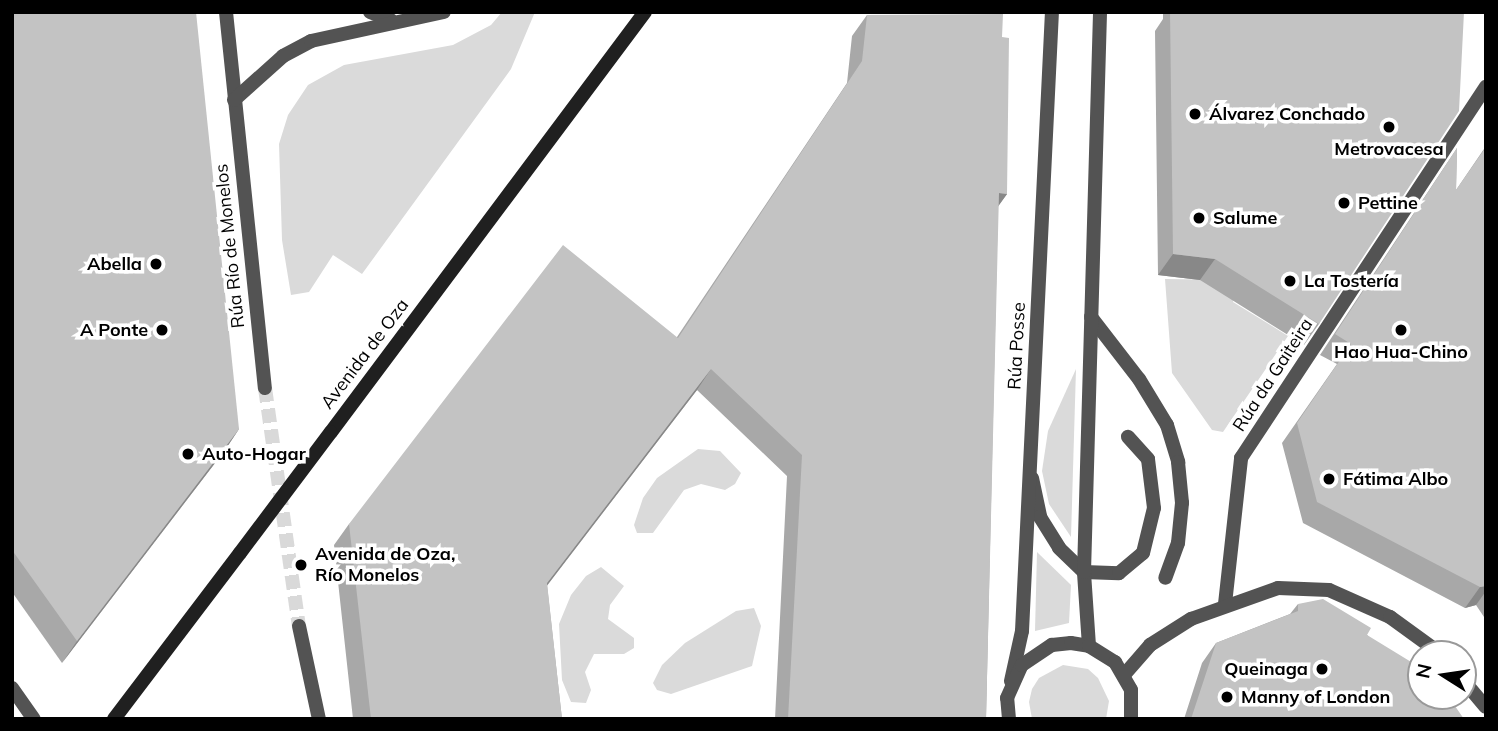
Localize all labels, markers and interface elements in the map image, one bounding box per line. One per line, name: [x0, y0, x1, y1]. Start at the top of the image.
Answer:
place label: Álvarez Conchado: [1209, 103, 1365, 125]
marker: Álvarez Conchado: [1187, 106, 1203, 122]
marker: Metrovacesa: [1381, 119, 1397, 135]
place label: Metrovacesa: [1334, 138, 1444, 160]
street label: Rúa Río de Monelos: [211, 163, 249, 329]
place label: Pettine: [1358, 192, 1418, 214]
marker: Pettine: [1336, 195, 1352, 211]
place label: Salume: [1213, 207, 1277, 229]
marker: Salume: [1191, 210, 1207, 226]
place label: Abella: [87, 253, 142, 275]
marker: Abella: [148, 256, 164, 272]
place label: La Tostería: [1304, 270, 1399, 292]
marker: La Tostería: [1282, 273, 1298, 289]
street label: Avenida de Oza: [317, 295, 413, 413]
street label: Rúa Posse: [1004, 302, 1030, 390]
street label: Rúa da Gaiteira: [1228, 314, 1318, 436]
place label: A Ponte: [80, 319, 148, 341]
marker: A Ponte: [154, 322, 170, 338]
marker: Hao Hua-Chino: [1393, 322, 1409, 338]
place label: Hao Hua-Chino: [1334, 341, 1468, 363]
place label: Auto-Hogar: [202, 443, 306, 465]
marker: Auto-Hogar: [180, 446, 196, 462]
place label: Fátima Albo: [1343, 468, 1448, 490]
marker: Fátima Albo: [1321, 471, 1337, 487]
place label: Avenida de Oza, Río Monelos: [315, 544, 455, 586]
marker: Avenida de Oza, Río Monelos: [293, 557, 309, 573]
north arrow: [1407, 640, 1477, 710]
place label: Queinaga: [1224, 658, 1308, 680]
marker: Queinaga: [1314, 661, 1330, 677]
text: N: [1410, 662, 1437, 681]
place label: Manny of London: [1241, 686, 1390, 708]
marker: Manny of London: [1219, 689, 1235, 705]

